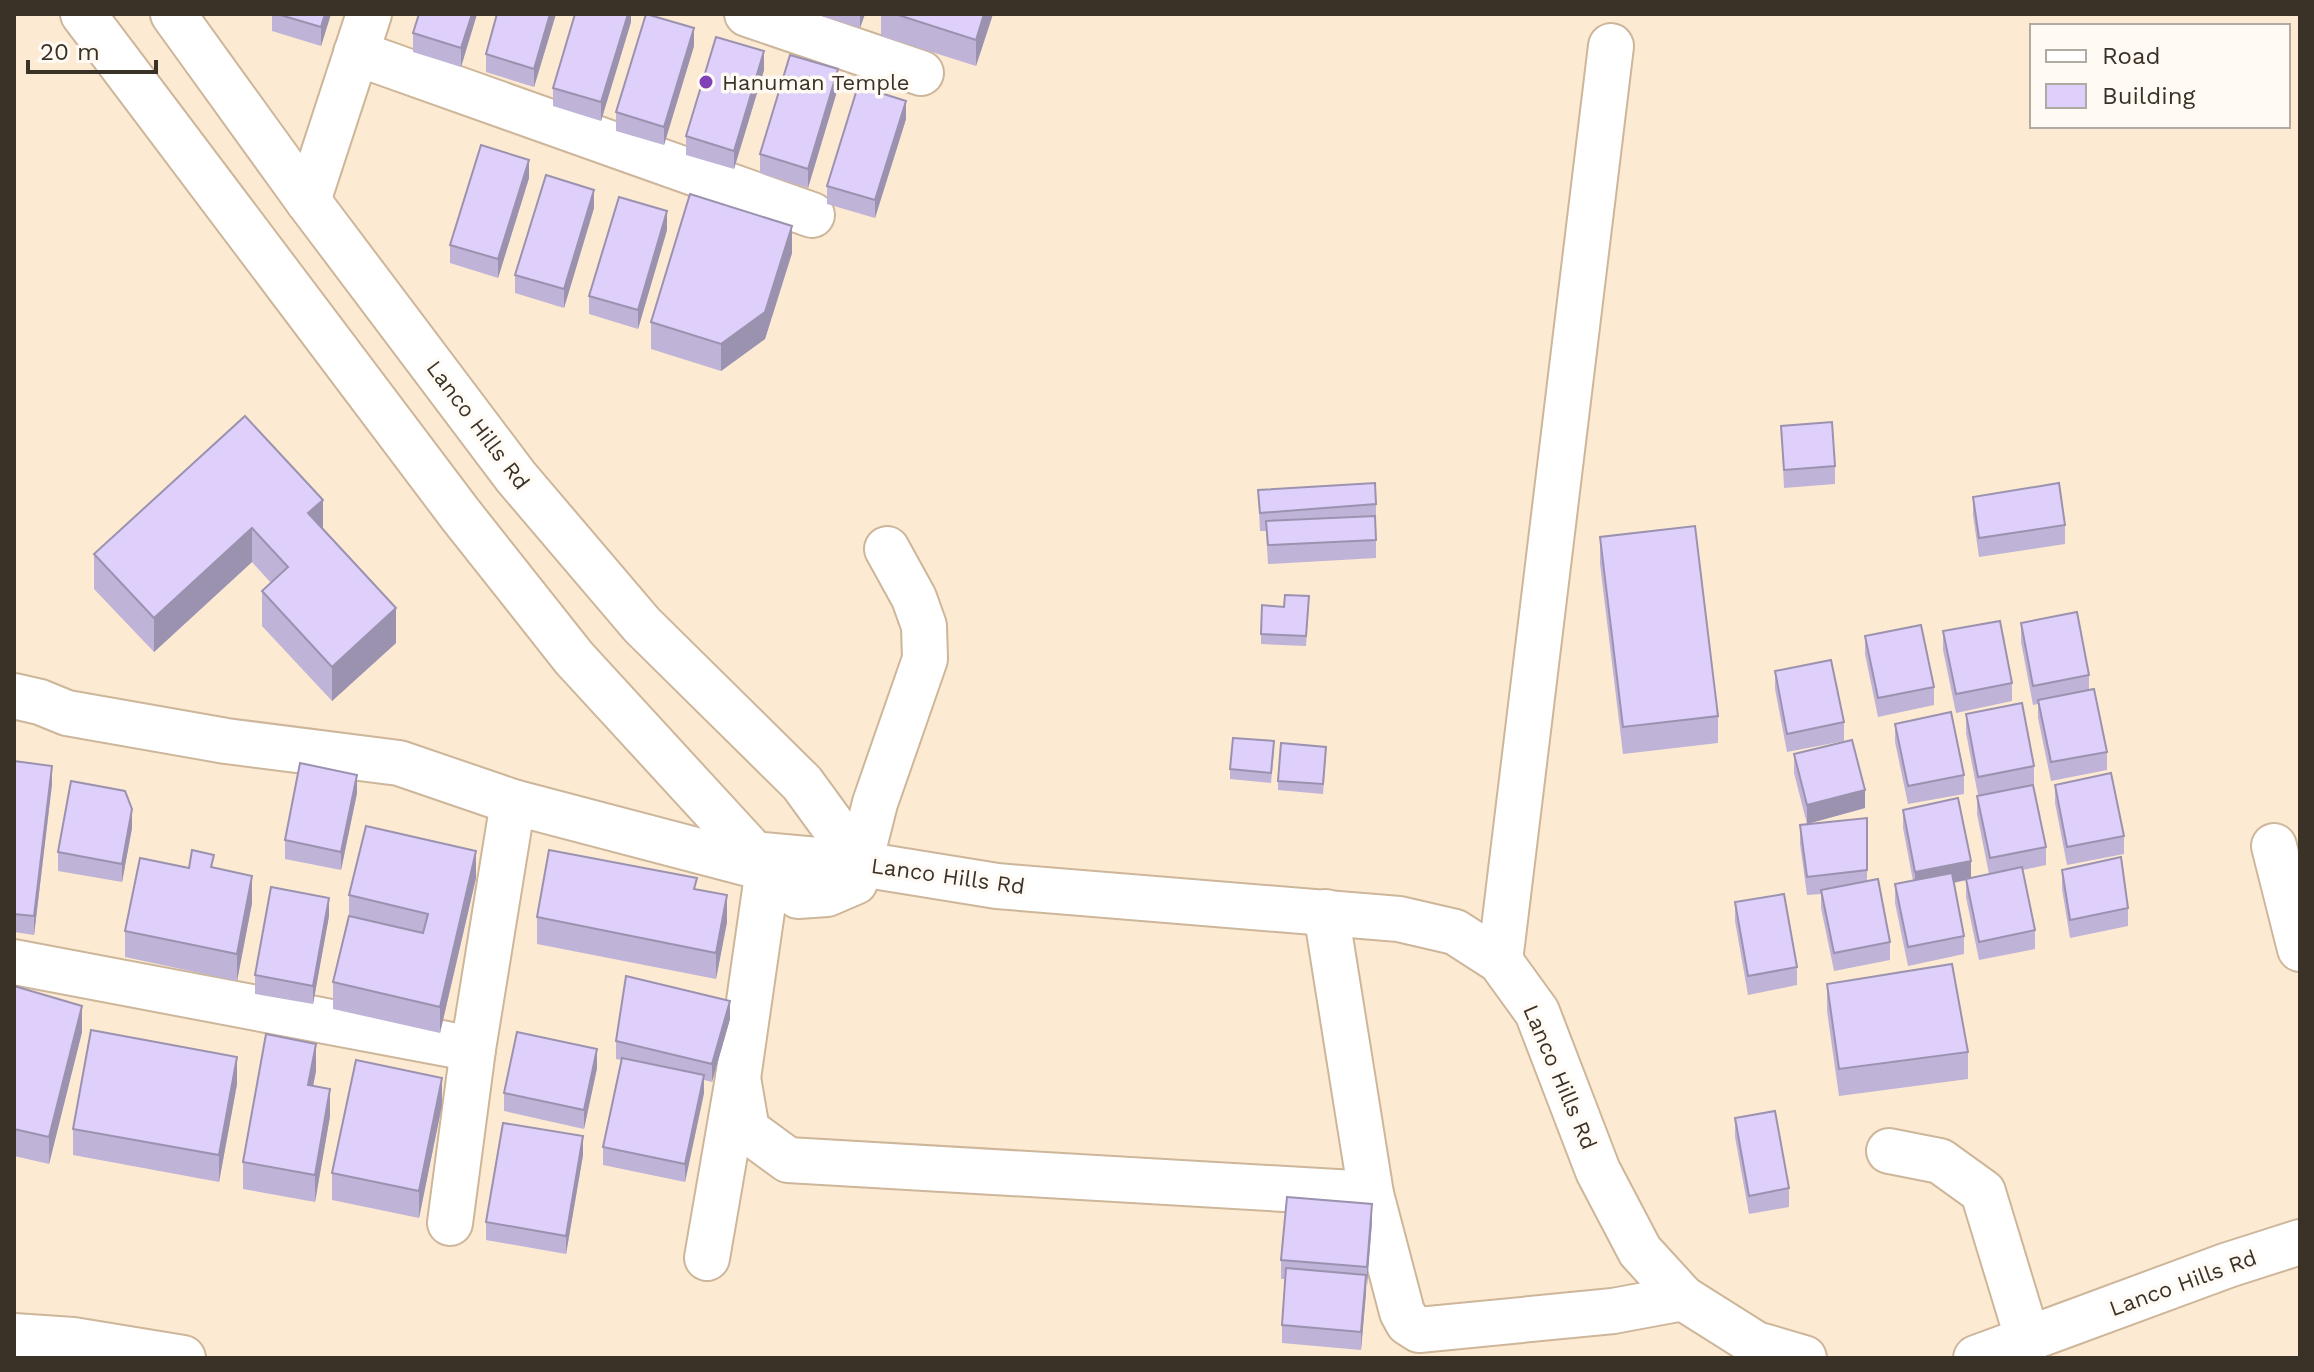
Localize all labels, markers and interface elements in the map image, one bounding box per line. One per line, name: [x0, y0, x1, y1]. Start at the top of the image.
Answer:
scale bar: [28, 24, 156, 74]
legend: [2030, 24, 2290, 128]
text: 20 m: [40, 38, 100, 66]
text: Road: [2102, 42, 2161, 70]
place label: Hanuman Temple: [722, 70, 909, 95]
marker: Hanuman Temple: [697, 73, 715, 91]
text: Building: [2102, 82, 2195, 110]
street label: Lanco Hills Rd: [421, 356, 535, 494]
street label: Lanco Hills Rd: [870, 853, 1026, 899]
street label: Lanco Hills Rd: [1518, 1001, 1602, 1153]
street label: Lanco Hills Rd: [2106, 1245, 2260, 1321]

